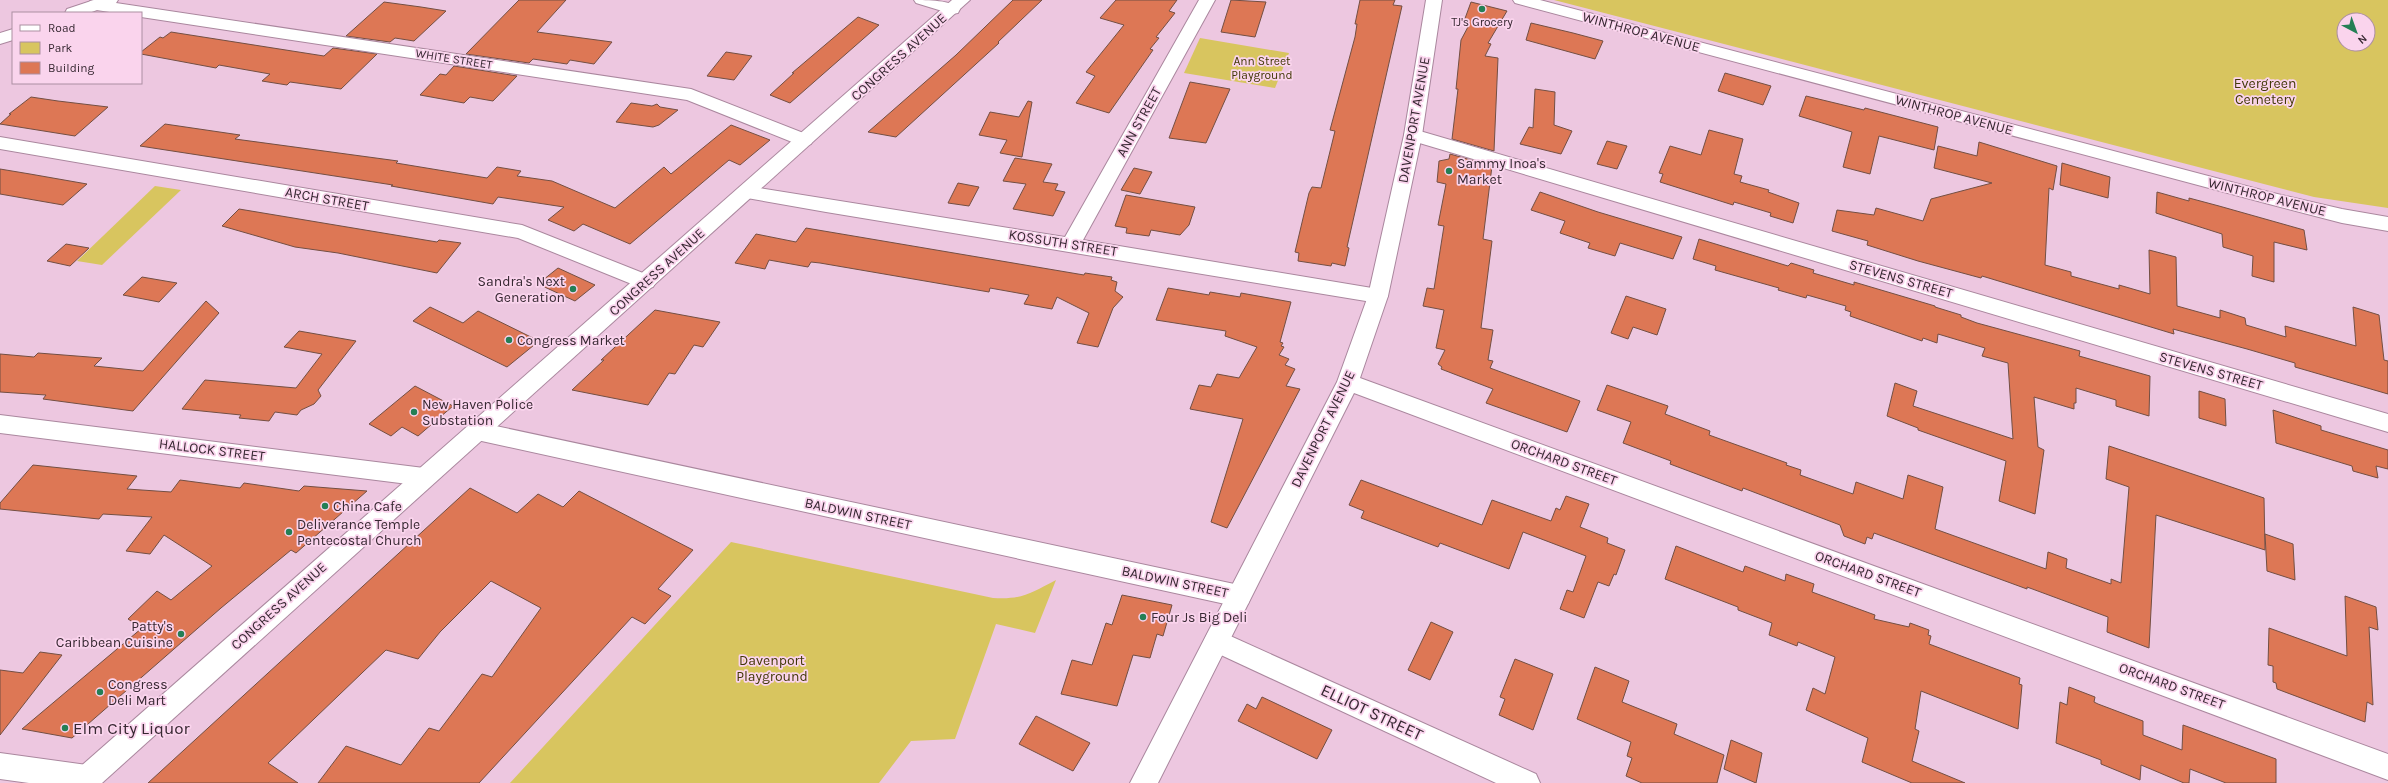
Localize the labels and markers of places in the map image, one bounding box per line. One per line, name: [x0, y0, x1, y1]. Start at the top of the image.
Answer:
marker: TJ's Grocery: [1477, 4, 1487, 14]
place label: TJ's Grocery: [1451, 15, 1513, 29]
place label: Sammy Inoa's Market: [1457, 155, 1546, 188]
marker: Sammy Inoa's Market: [1444, 166, 1454, 176]
place label: Sandra's Next Generation: [478, 273, 565, 306]
marker: Sandra's Next Generation: [568, 284, 578, 294]
place label: Congress Market: [517, 332, 625, 349]
marker: Congress Market: [504, 335, 514, 345]
place label: New Haven Police Substation: [422, 396, 533, 429]
marker: New Haven Police Substation: [409, 407, 419, 417]
place label: China Cafe: [333, 498, 402, 515]
marker: China Cafe: [320, 501, 330, 511]
place label: Deliverance Temple Pentecostal Church: [297, 516, 422, 549]
marker: Deliverance Temple Pentecostal Church: [284, 527, 294, 537]
place label: Four Js Big Deli: [1151, 609, 1247, 626]
marker: Four Js Big Deli: [1138, 612, 1148, 622]
place label: Patty's Caribbean Cuisine: [56, 618, 173, 651]
marker: Patty's Caribbean Cuisine: [176, 629, 186, 639]
place label: Congress Deli Mart: [108, 676, 168, 709]
marker: Congress Deli Mart: [95, 687, 105, 697]
place label: Elm City Liquor: [73, 718, 191, 738]
marker: Elm City Liquor: [60, 723, 70, 733]

